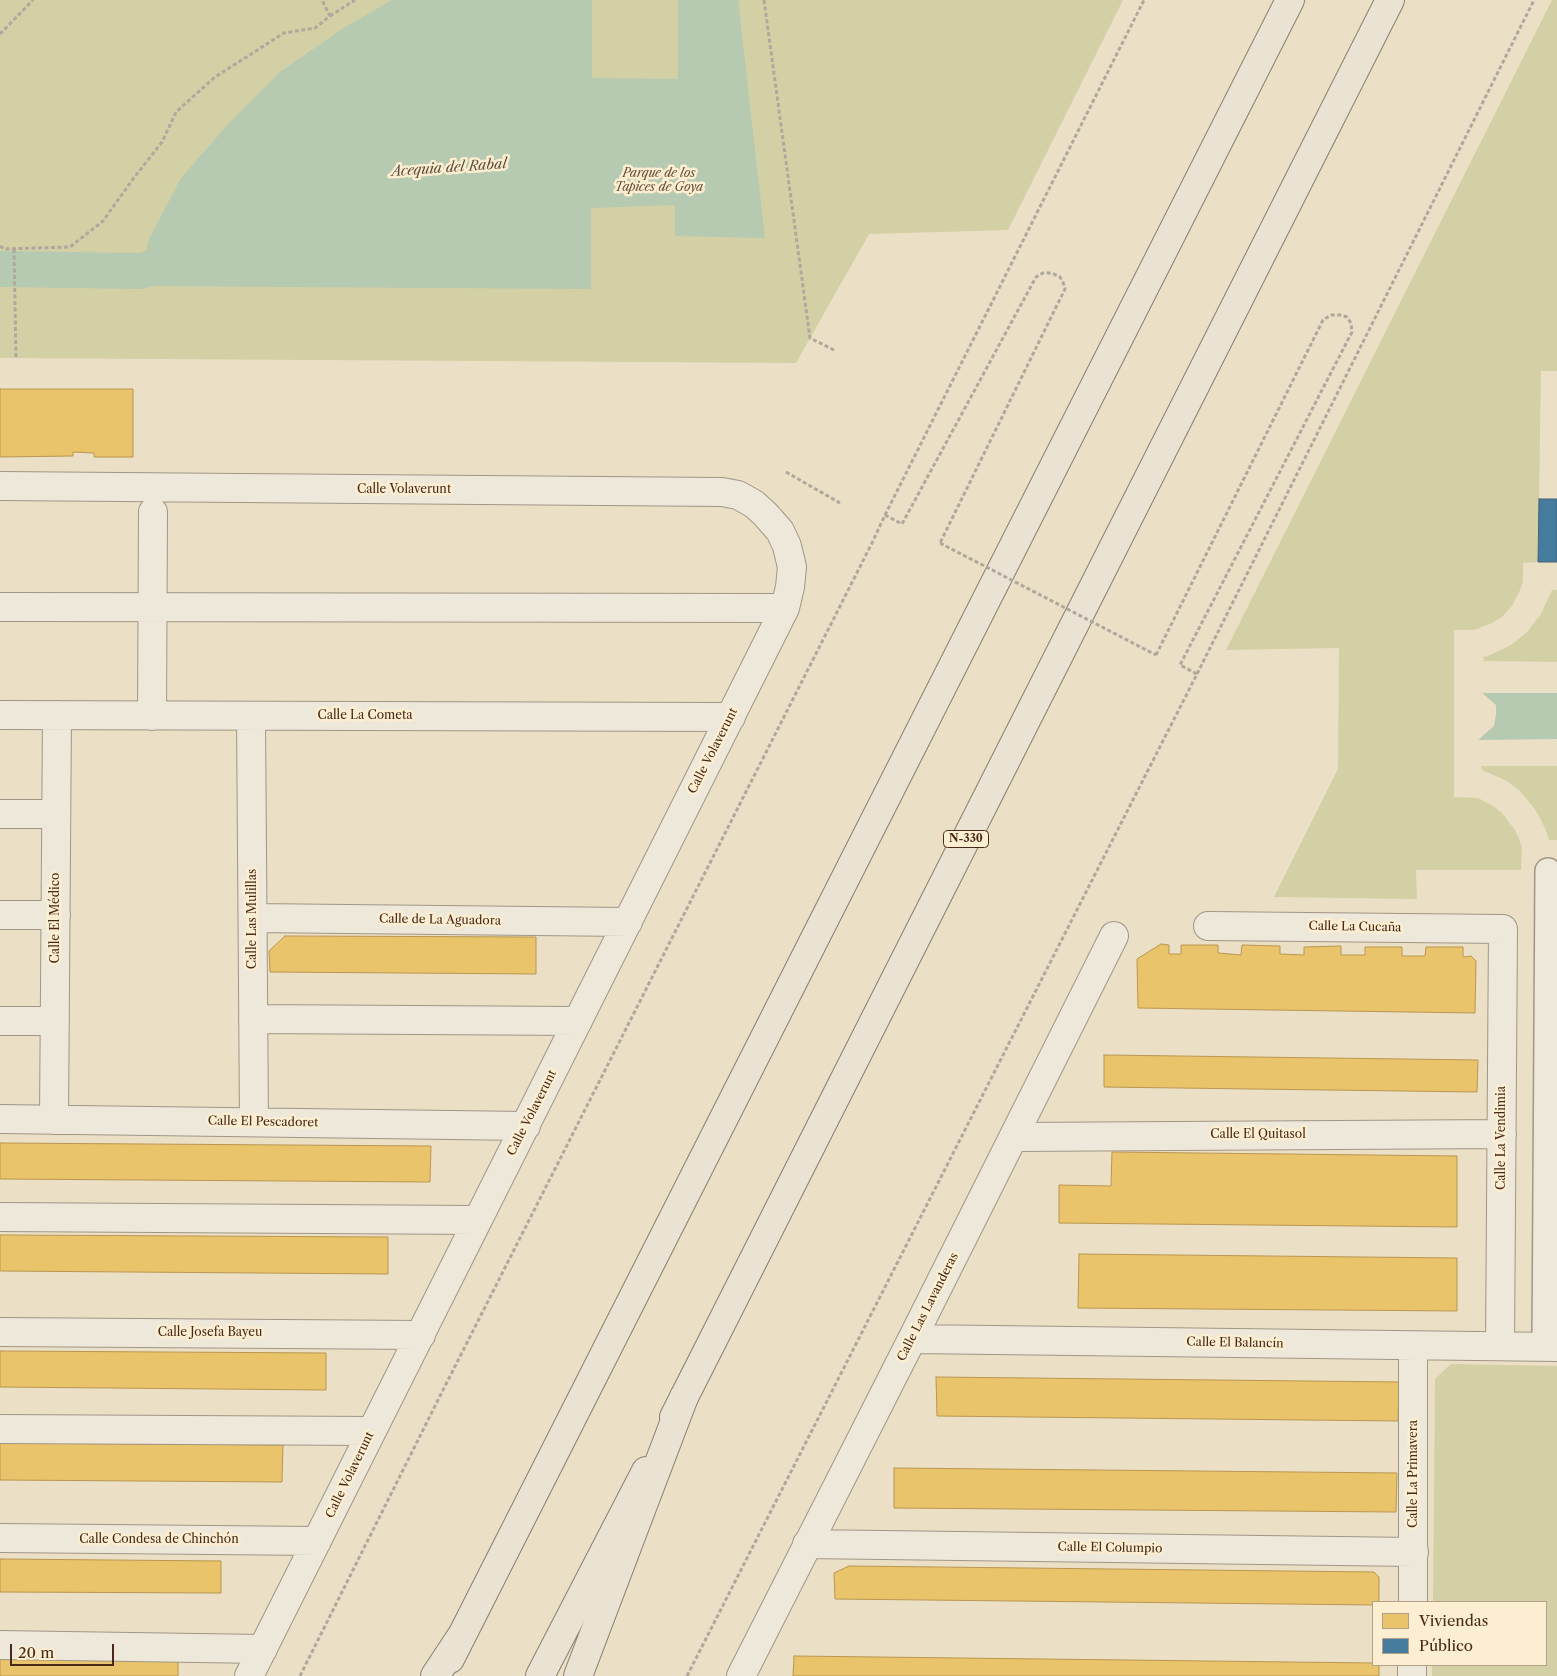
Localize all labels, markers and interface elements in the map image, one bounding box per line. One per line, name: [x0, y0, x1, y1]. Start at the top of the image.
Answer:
water label: Acequia del Rabal: [391, 156, 507, 180]
park label: Parque de los Tapices de Goya: [615, 167, 703, 195]
street label: Calle Volaverunt: [357, 483, 451, 497]
street label: Calle Volaverunt: [685, 706, 741, 796]
street label: Calle La Cometa: [317, 709, 413, 723]
road number: N-330: [944, 831, 988, 848]
street label: Calle Las Mulillas: [246, 869, 260, 969]
street label: Calle El Médico: [49, 873, 63, 963]
street label: Calle de La Aguadora: [379, 912, 501, 928]
street label: Calle La Cucaña: [1308, 919, 1402, 935]
street label: Calle Volaverunt: [504, 1068, 560, 1158]
street label: Calle La Vendimia: [1495, 1086, 1509, 1190]
street label: Calle El Pescadoret: [208, 1114, 318, 1130]
street label: Calle El Quitasol: [1210, 1128, 1306, 1142]
street label: Calle Las Lavanderas: [894, 1250, 962, 1364]
street label: Calle Josefa Bayeu: [158, 1326, 262, 1340]
street label: Calle El Balancín: [1186, 1335, 1284, 1351]
street label: Calle La Primavera: [1407, 1420, 1421, 1528]
street label: Calle Volaverunt: [323, 1429, 377, 1521]
street label: Calle Condesa de Chinchón: [79, 1533, 239, 1547]
street label: Calle El Columpio: [1057, 1540, 1163, 1556]
legend: [1372, 1601, 1547, 1666]
text: Viviendas: [1419, 1611, 1488, 1630]
scale bar: [12, 1634, 116, 1666]
text: Público: [1419, 1636, 1473, 1655]
text: 20 m: [18, 1643, 54, 1662]

